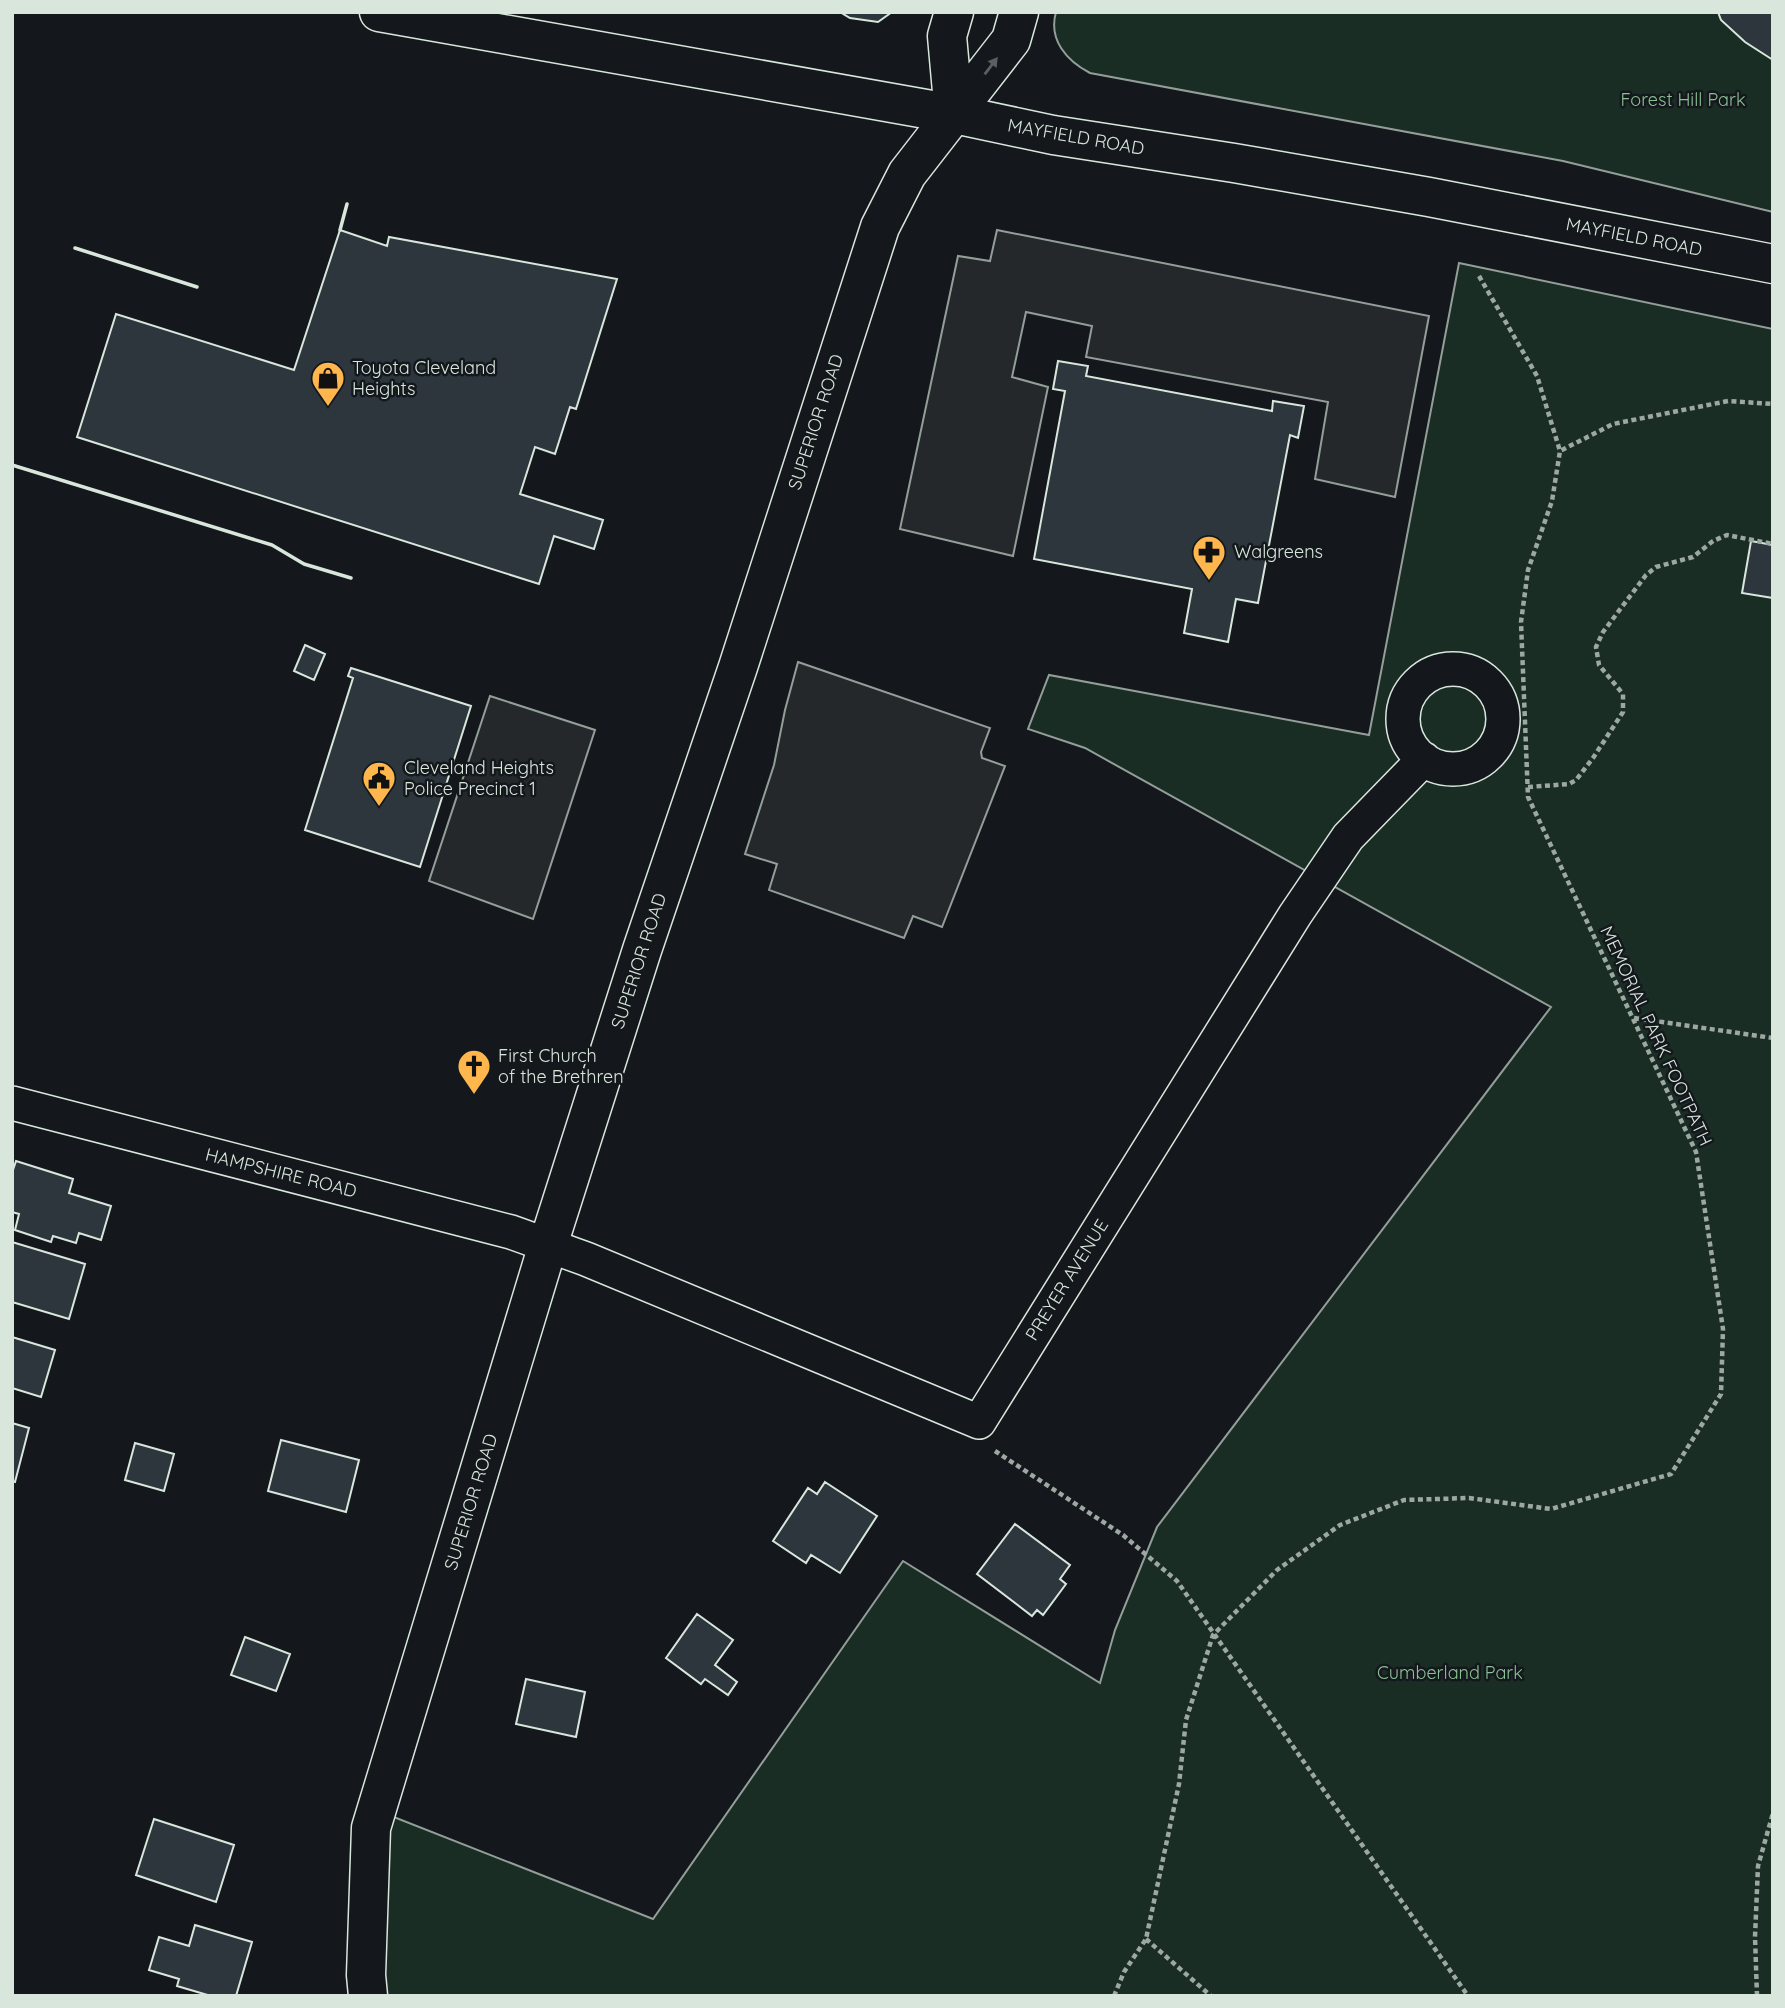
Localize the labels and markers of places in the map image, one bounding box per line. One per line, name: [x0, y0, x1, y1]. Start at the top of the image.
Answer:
place label: Toyota Cleveland Heights: [352, 356, 496, 400]
shop icon: Toyota Cleveland Heights: [309, 359, 347, 408]
pharmacy icon: Walgreens: [1190, 533, 1228, 582]
place label: Walgreens: [1234, 540, 1323, 563]
place label: Cleveland Heights Police Precinct 1: [404, 756, 554, 800]
public building icon: Cleveland Heights Police Precinct 1: [360, 759, 398, 808]
place label: First Church of the Brethren: [498, 1044, 624, 1088]
church icon: First Church of the Brethren: [455, 1047, 493, 1096]

